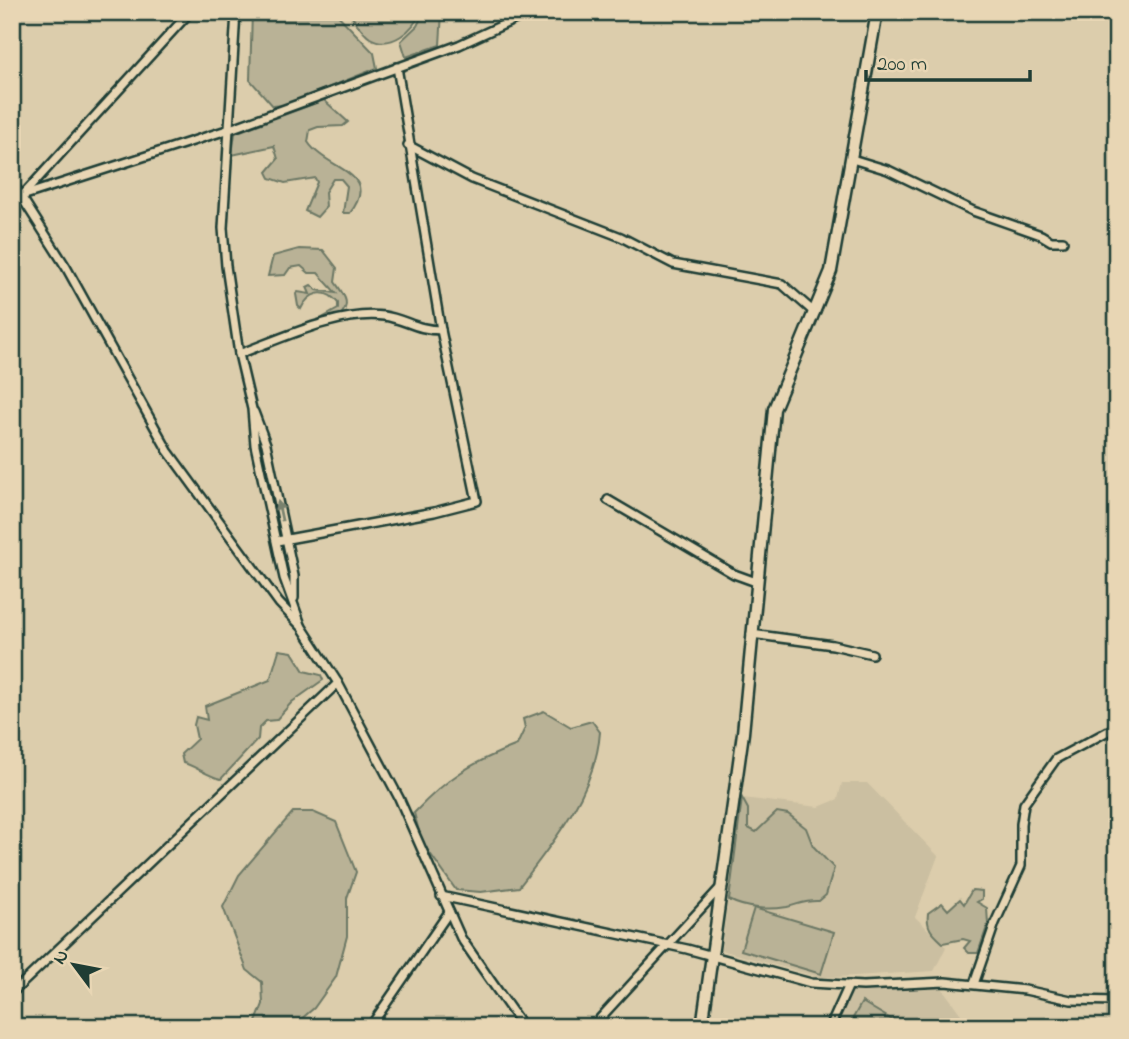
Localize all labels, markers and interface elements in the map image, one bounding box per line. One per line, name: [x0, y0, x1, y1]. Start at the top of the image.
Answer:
scale bar: [866, 38, 1031, 82]
text: 200 m: [877, 50, 927, 80]
one-way arrow: [274, 500, 285, 522]
north arrow: [38, 930, 108, 1000]
text: N: [47, 945, 77, 970]

